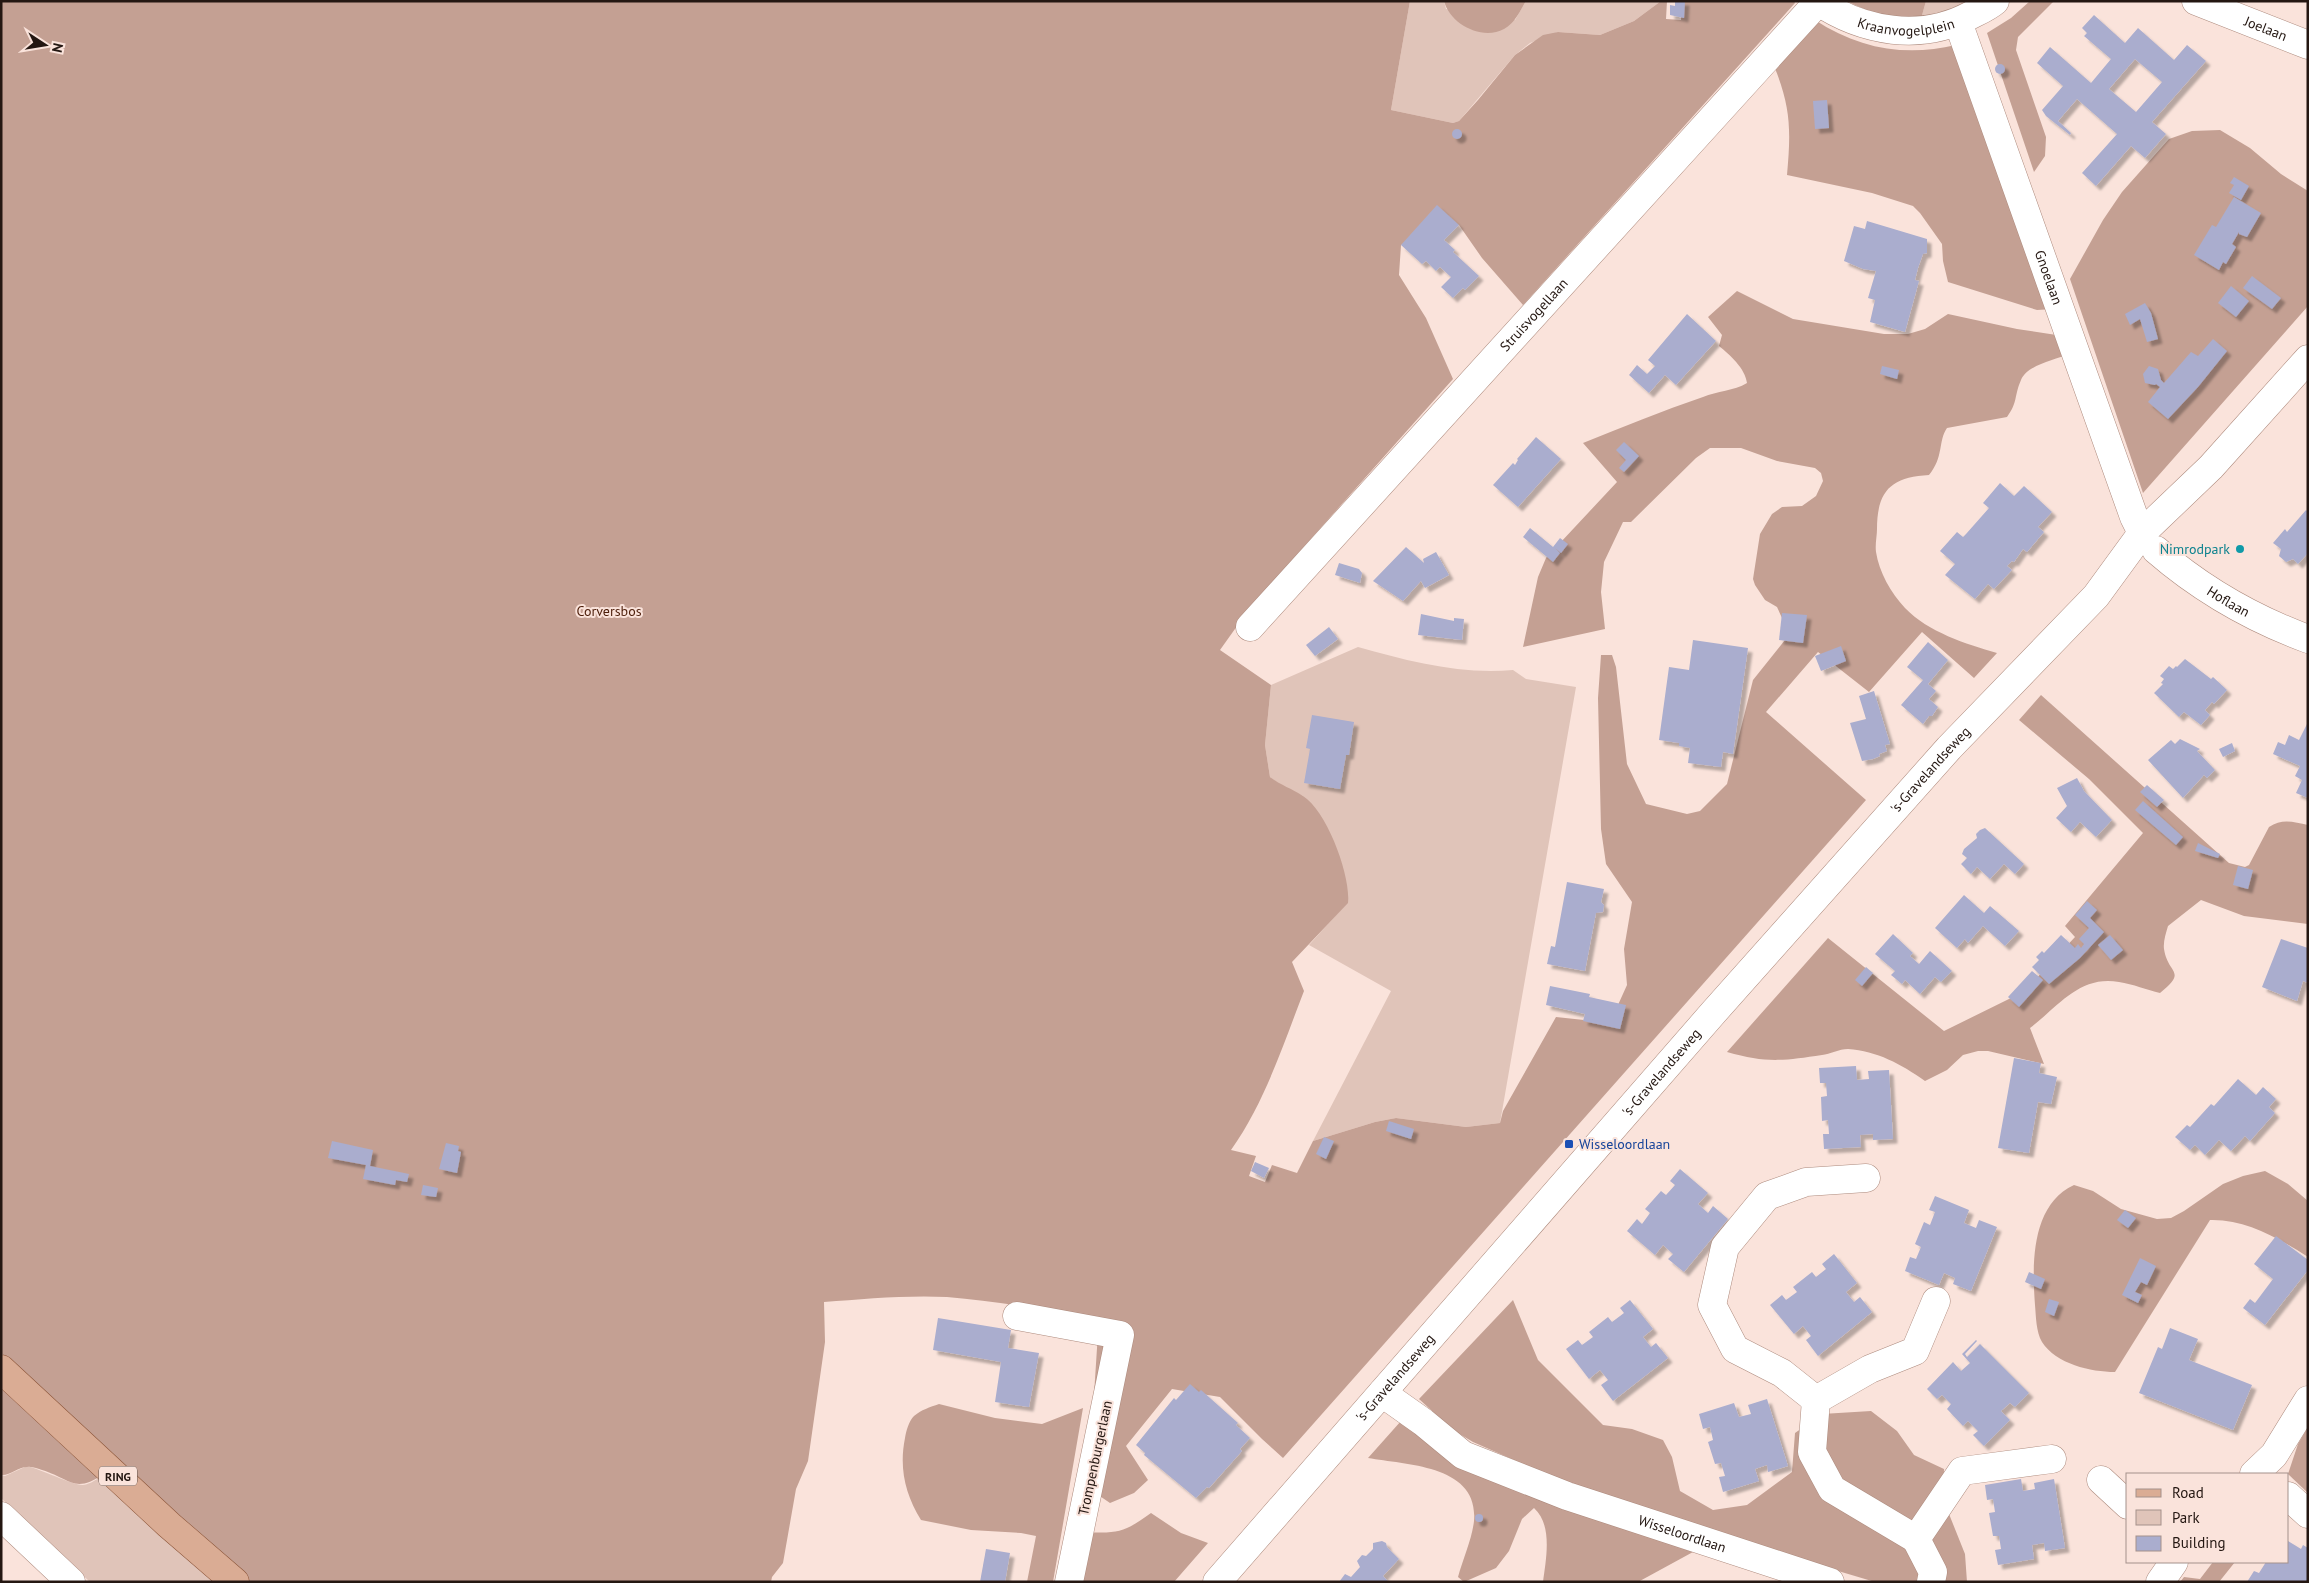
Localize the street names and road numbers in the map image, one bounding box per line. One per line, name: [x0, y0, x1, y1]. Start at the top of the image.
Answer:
street label: Joelaan: [2241, 12, 2290, 45]
street label: Kraanvogelplein: [1855, 13, 1957, 40]
street label: Gnoelaan: [2031, 248, 2067, 307]
street label: Struisvogellaan: [1496, 274, 1572, 355]
street label: Hoflaan: [2204, 582, 2253, 621]
street label: 's-Gravelandseweg: [1886, 722, 1974, 817]
street label: 's-Gravelandseweg: [1618, 1025, 1704, 1120]
street label: 's-Gravelandseweg: [1352, 1330, 1438, 1425]
street label: Trompenburgerlaan: [1074, 1399, 1116, 1517]
road number: RING: [99, 1466, 137, 1485]
street label: Wisseloordlaan: [1636, 1511, 1728, 1556]

